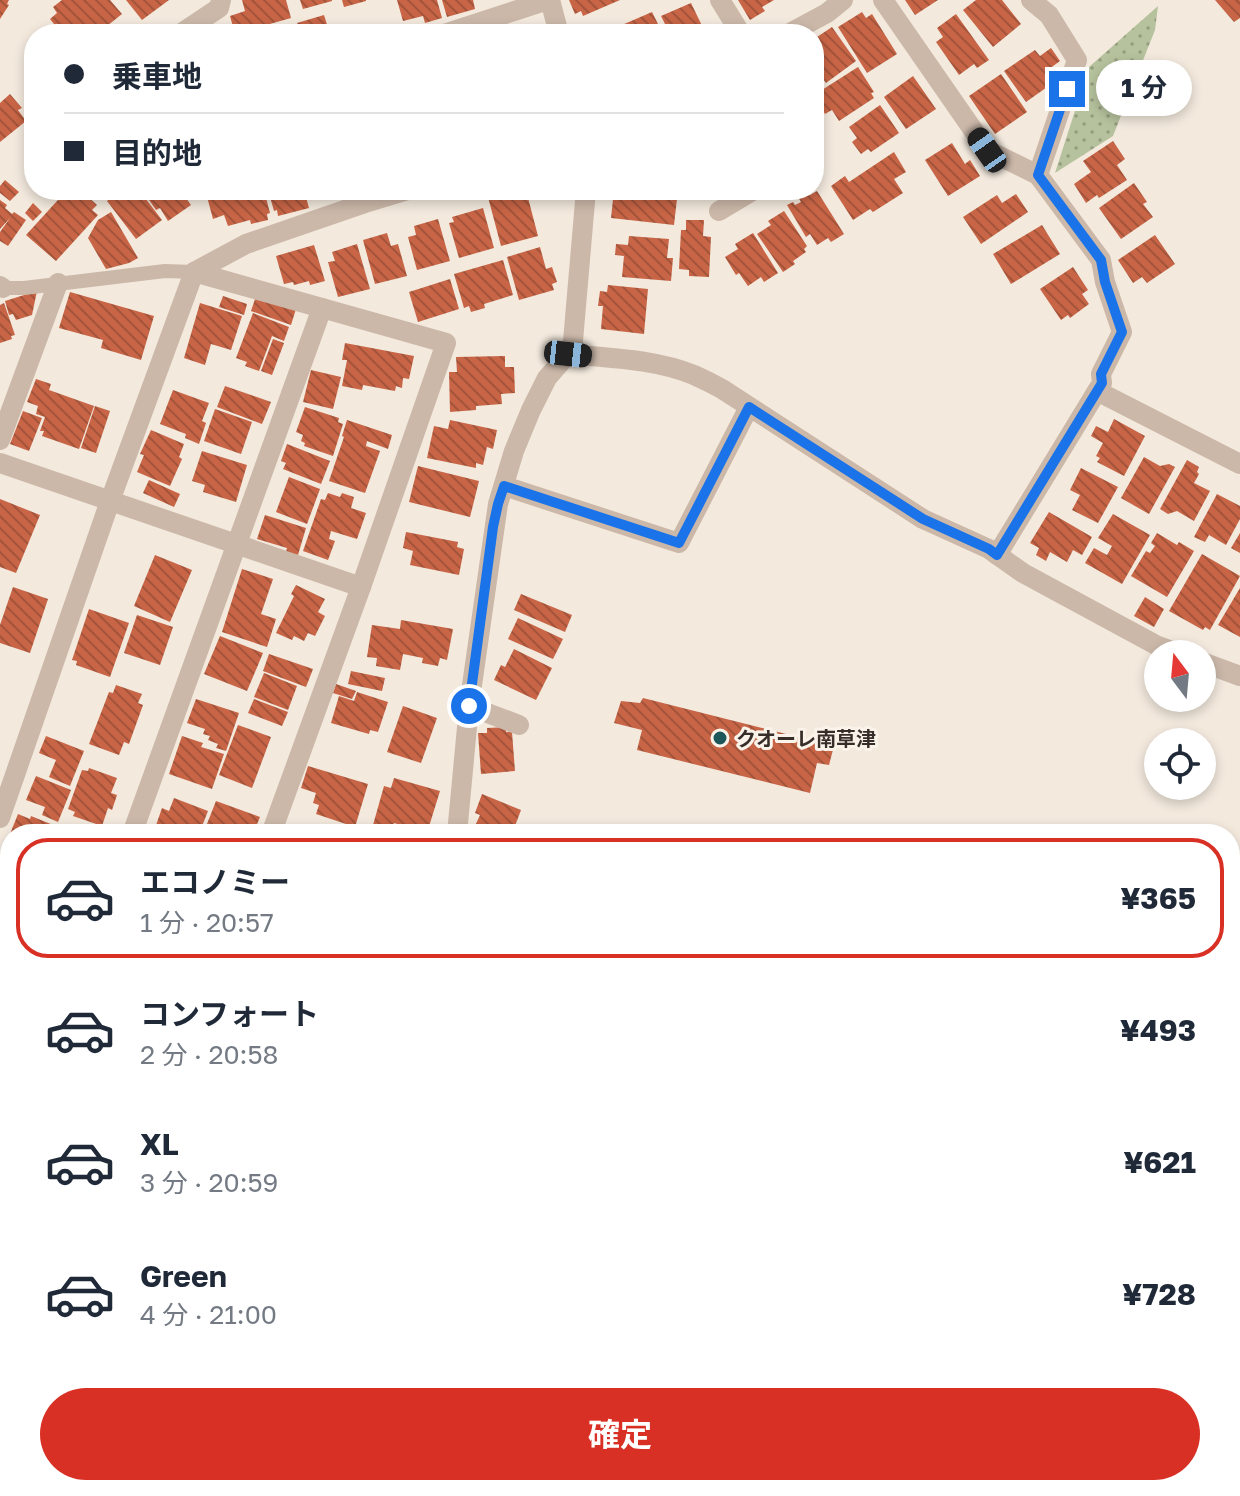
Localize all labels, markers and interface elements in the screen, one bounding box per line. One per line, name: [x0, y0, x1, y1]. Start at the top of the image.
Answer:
text: 乗車地: [112, 58, 202, 94]
callout: 1 分: [1095, 61, 1191, 117]
route end: [1049, 71, 1085, 107]
text: 1 分: [1121, 72, 1167, 103]
car: [963, 123, 1011, 177]
text: 目的地: [112, 135, 202, 171]
car: [543, 340, 593, 368]
north arrow: [1144, 640, 1216, 712]
map controls: [1144, 640, 1216, 800]
route start: [451, 688, 487, 724]
place label: クオーレ南草津: [736, 726, 876, 750]
button: locate: [1144, 728, 1216, 800]
marker: クオーレ南草津: [711, 729, 729, 747]
icon: car: [44, 862, 116, 934]
text: エコノミー: [140, 864, 290, 900]
text: ¥365: [1121, 880, 1196, 916]
text: 1 分 · 20:57: [140, 907, 274, 938]
icon: car: [44, 994, 116, 1066]
text: コンフォート: [140, 996, 319, 1032]
text: ¥493: [1120, 1012, 1196, 1048]
text: 2 分 · 20:58: [140, 1039, 278, 1070]
icon: car: [44, 1126, 116, 1198]
text: XL: [140, 1126, 179, 1162]
text: ¥621: [1123, 1144, 1196, 1180]
text: 3 分 · 20:59: [140, 1167, 278, 1198]
icon: car: [44, 1258, 116, 1330]
text: Green: [140, 1258, 227, 1294]
text: ¥728: [1122, 1276, 1196, 1312]
text: 4 分 · 21:00: [140, 1299, 277, 1330]
button: 確定: [40, 1388, 1200, 1480]

